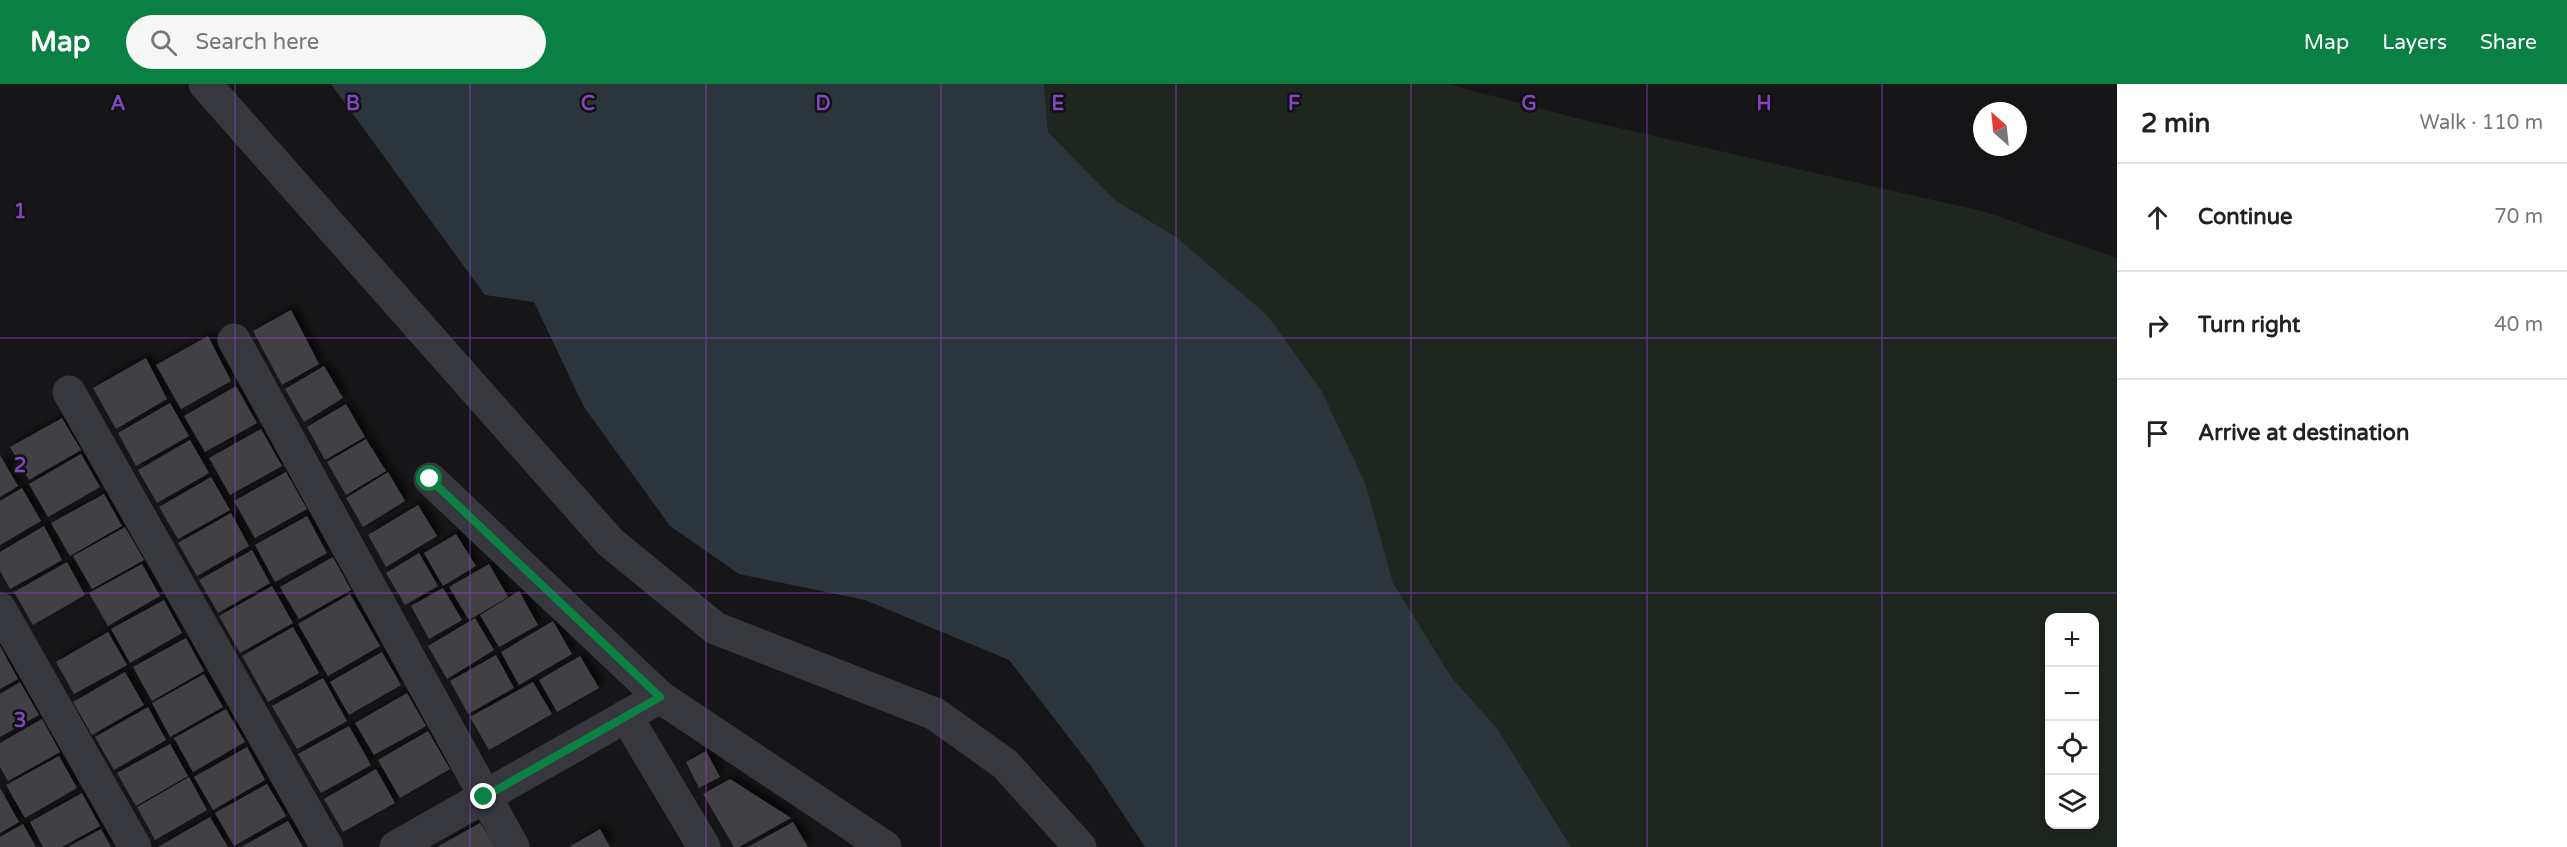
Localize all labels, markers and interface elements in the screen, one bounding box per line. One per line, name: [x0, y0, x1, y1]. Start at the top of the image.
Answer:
search box: [126, 15, 546, 69]
text: Map: [30, 25, 90, 59]
icon: search: [147, 26, 180, 59]
text: Search here: [195, 29, 319, 55]
text: Map: [2304, 30, 2349, 55]
text: Layers: [2382, 30, 2447, 55]
text: Share: [2480, 30, 2537, 55]
text: A: [111, 92, 126, 116]
text: B: [346, 92, 360, 116]
text: C: [581, 92, 595, 116]
text: D: [815, 92, 831, 116]
text: E: [1052, 92, 1065, 116]
text: F: [1288, 92, 1300, 116]
text: G: [1521, 92, 1537, 116]
text: H: [1756, 92, 1772, 116]
north arrow: [1973, 102, 2027, 156]
text: 2 min: [2141, 108, 2210, 139]
text: Walk · 110 m: [2420, 111, 2543, 135]
text: 1: [14, 200, 26, 224]
icon: ahead: [2141, 201, 2174, 234]
text: Continue: [2198, 204, 2293, 230]
text: 70 m: [2494, 205, 2543, 229]
icon: right: [2141, 309, 2174, 342]
text: Turn right: [2198, 312, 2300, 338]
text: 40 m: [2494, 313, 2543, 337]
icon: arrive: [2141, 417, 2174, 450]
text: Arrive at destination: [2198, 420, 2409, 446]
text: 2: [14, 454, 26, 478]
route start: [416, 465, 442, 491]
map controls: [2045, 613, 2099, 829]
button: +: [2045, 613, 2099, 667]
button: −: [2045, 667, 2099, 721]
text: 3: [14, 709, 26, 733]
button: locate: [2045, 721, 2099, 775]
button: layers: [2045, 775, 2099, 829]
route end: [470, 783, 496, 809]

